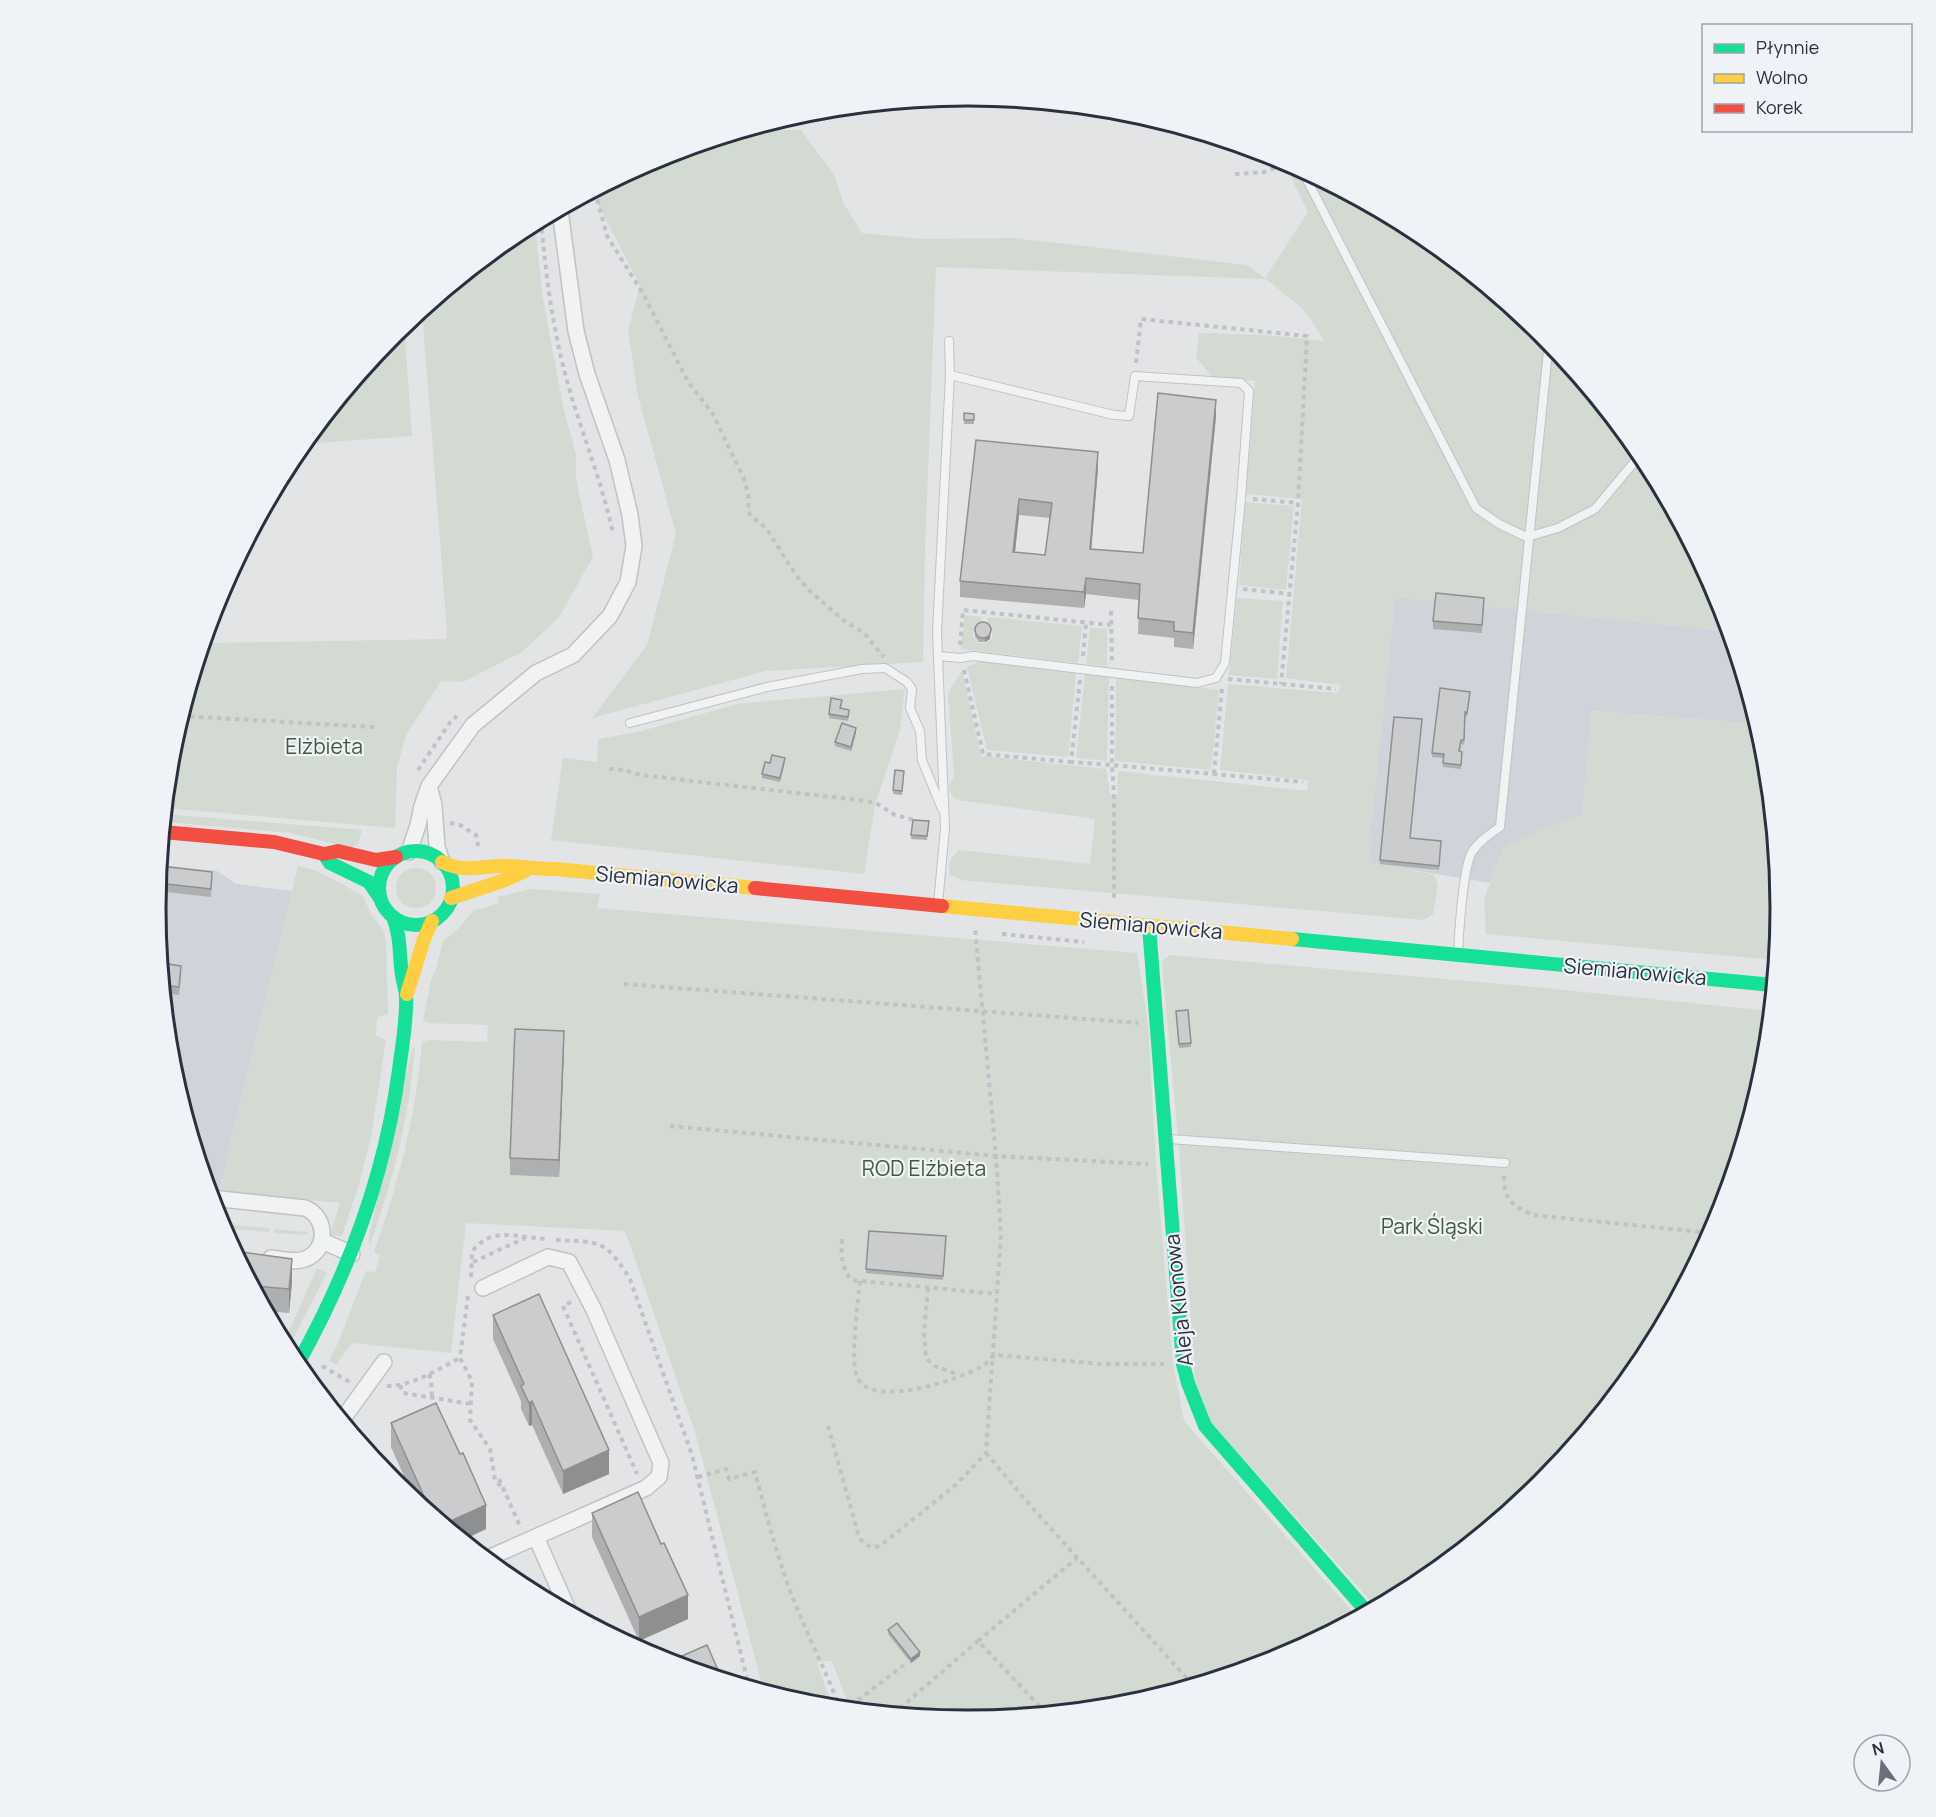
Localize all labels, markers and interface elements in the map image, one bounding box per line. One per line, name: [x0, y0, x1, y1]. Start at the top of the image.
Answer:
legend: [1702, 24, 1912, 132]
text: Płynnie: [1756, 35, 1819, 59]
text: Wolno: [1756, 65, 1808, 89]
text: Korek: [1756, 95, 1803, 119]
park label: Elżbieta: [285, 732, 363, 760]
street label: Siemianowicka: [594, 859, 740, 899]
street label: Siemianowicka: [1078, 905, 1224, 945]
street label: Siemianowicka: [1562, 951, 1708, 991]
park label: ROD Elżbieta: [862, 1154, 986, 1182]
park label: Park Śląski: [1381, 1212, 1483, 1240]
street label: Aleja Klonowa: [1157, 1233, 1199, 1368]
north arrow: [1852, 1733, 1912, 1793]
text: N: [1870, 1736, 1887, 1761]

